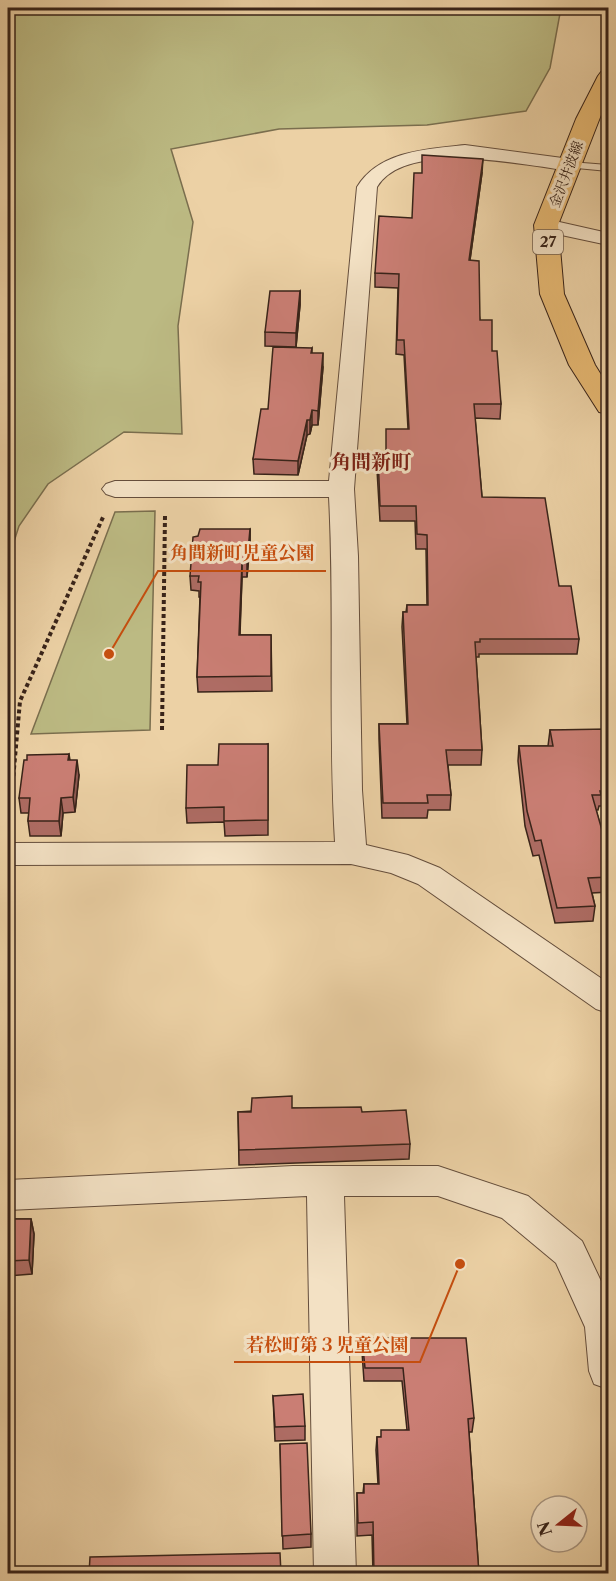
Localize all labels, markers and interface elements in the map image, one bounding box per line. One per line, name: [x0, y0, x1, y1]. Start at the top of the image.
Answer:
street label: 金沢井波線: [545, 138, 587, 210]
road number: 27: [533, 230, 563, 254]
district label: 角間新町: [331, 450, 412, 474]
callout: 角間新町児童公園: [158, 535, 326, 571]
text: 角間新町児童公園: [170, 542, 314, 564]
callout: 若松町第３児童公園: [234, 1326, 420, 1362]
text: 若松町第３児童公園: [246, 1334, 408, 1356]
north arrow: [529, 1494, 589, 1554]
text: N: [533, 1519, 556, 1538]

